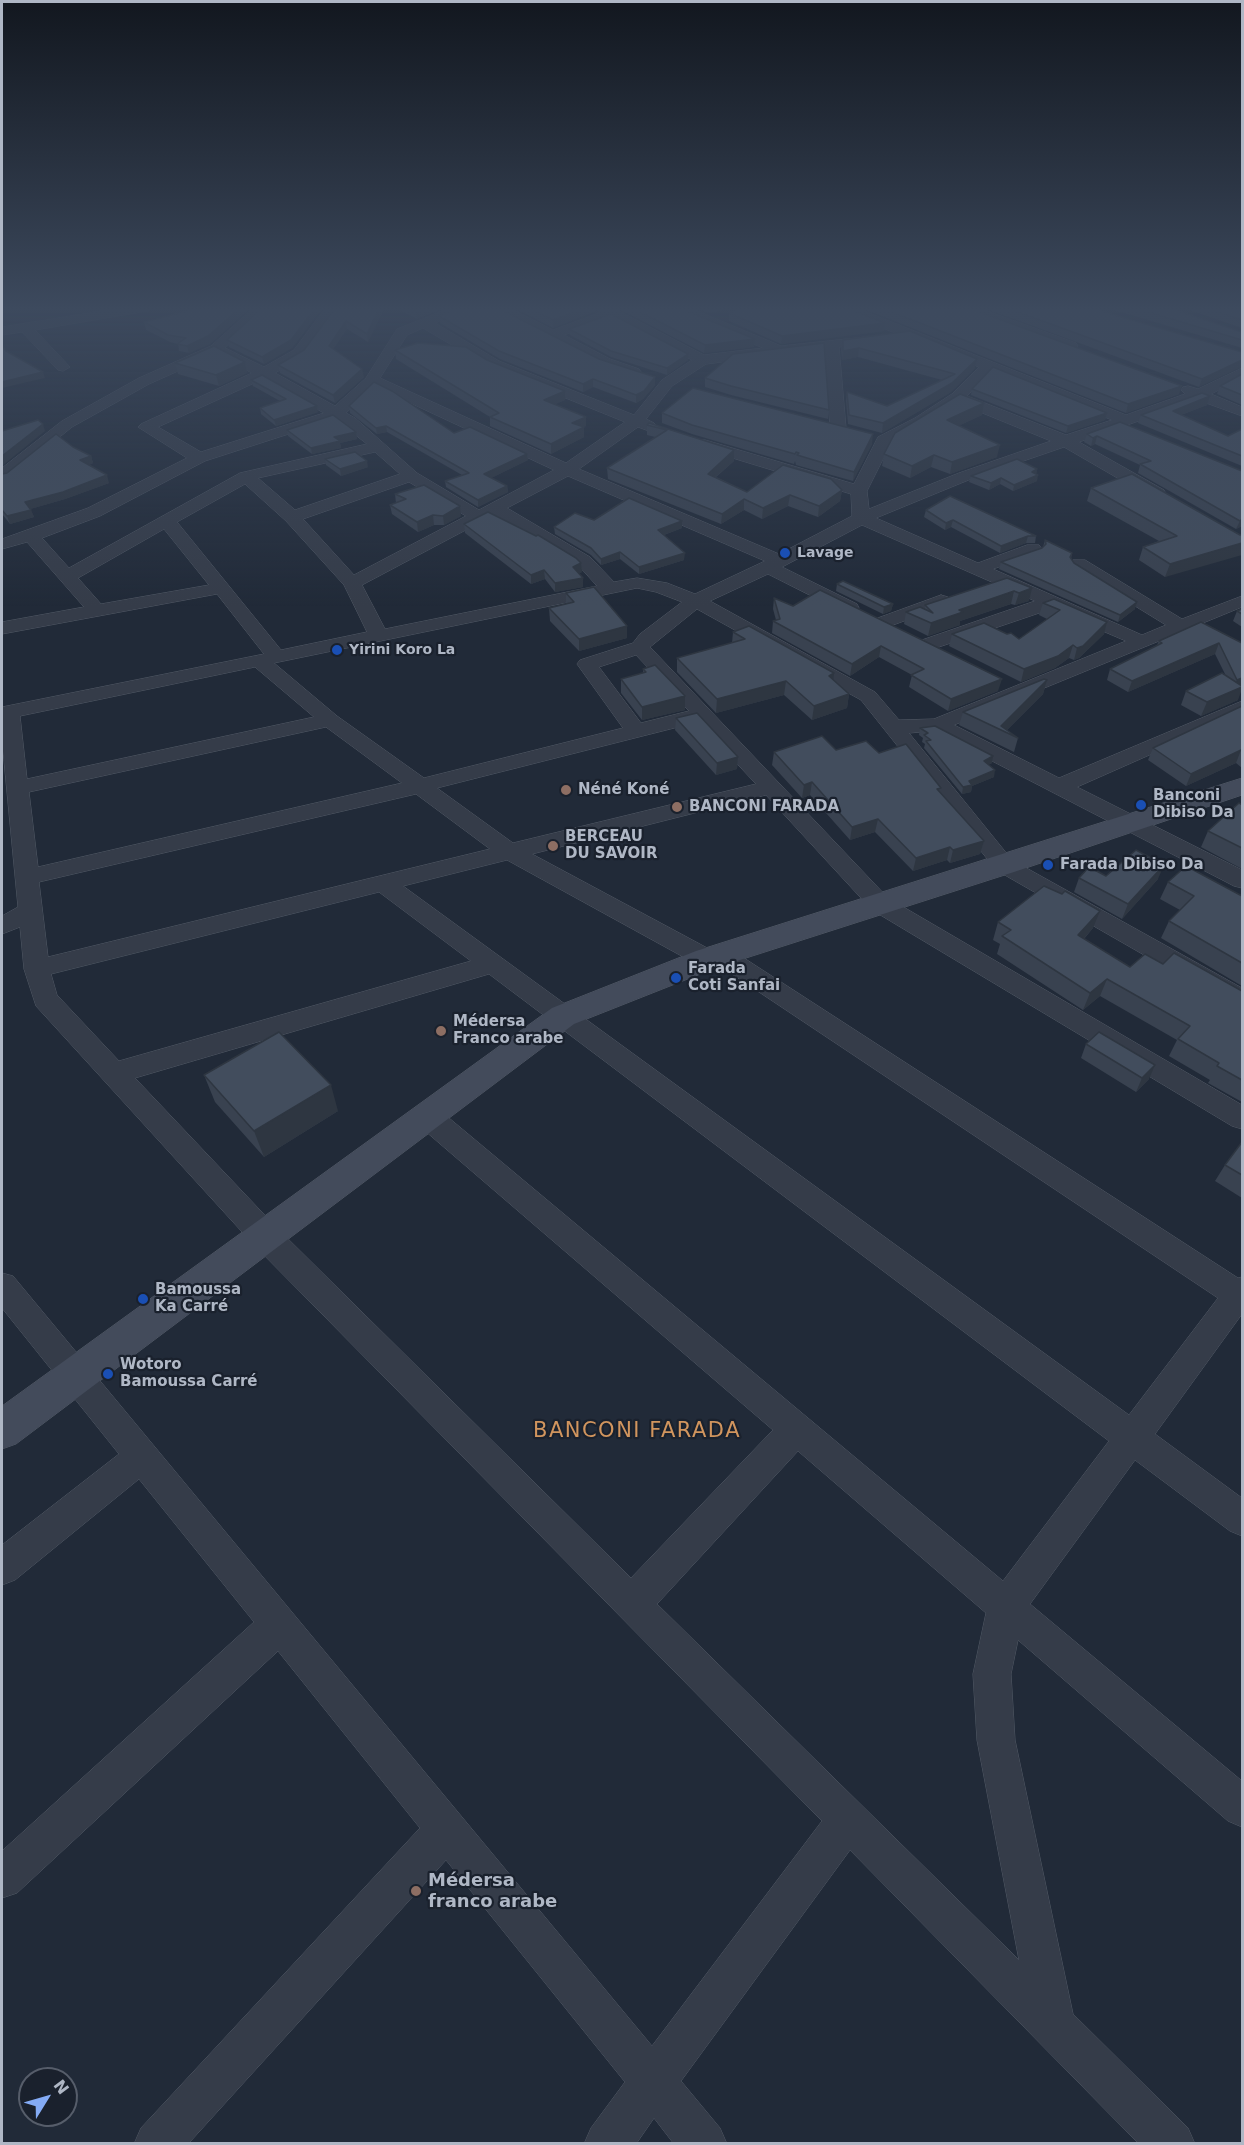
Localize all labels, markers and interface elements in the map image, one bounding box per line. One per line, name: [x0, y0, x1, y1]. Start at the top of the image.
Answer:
place label: Lavage: [797, 545, 853, 561]
marker: Lavage: [778, 546, 792, 560]
place label: Yirini Koro La: [349, 642, 455, 658]
marker: Yirini Koro La: [330, 643, 344, 657]
place label: Néné Koné: [578, 781, 669, 799]
marker: Néné Koné: [559, 783, 573, 797]
place label: Banconi Dibiso Da: [1153, 787, 1234, 822]
place label: BANCONI FARADA: [689, 798, 839, 816]
marker: Banconi Dibiso Da: [1134, 798, 1148, 812]
marker: BANCONI FARADA: [670, 800, 684, 814]
place label: BERCEAU DU SAVOIR: [565, 828, 657, 863]
marker: BERCEAU DU SAVOIR: [546, 839, 560, 853]
place label: Farada Dibiso Da: [1060, 856, 1204, 874]
marker: Farada Dibiso Da: [1041, 858, 1055, 872]
place label: Farada Coti Sanfai: [688, 960, 780, 995]
marker: Farada Coti Sanfai: [669, 971, 683, 985]
place label: Médersa Franco arabe: [453, 1013, 563, 1048]
marker: Médersa Franco arabe: [434, 1024, 448, 1038]
place label: Bamoussa Ka Carré: [155, 1281, 241, 1316]
marker: Bamoussa Ka Carré: [136, 1292, 150, 1306]
place label: Wotoro Bamoussa Carré: [120, 1356, 257, 1391]
marker: Wotoro Bamoussa Carré: [101, 1367, 115, 1381]
district label: BANCONI FARADA: [533, 1419, 741, 1445]
place label: Médersa franco arabe: [428, 1870, 557, 1912]
marker: Médersa franco arabe: [409, 1884, 423, 1898]
north arrow: [18, 2067, 78, 2127]
text: N: [50, 2076, 73, 2098]

